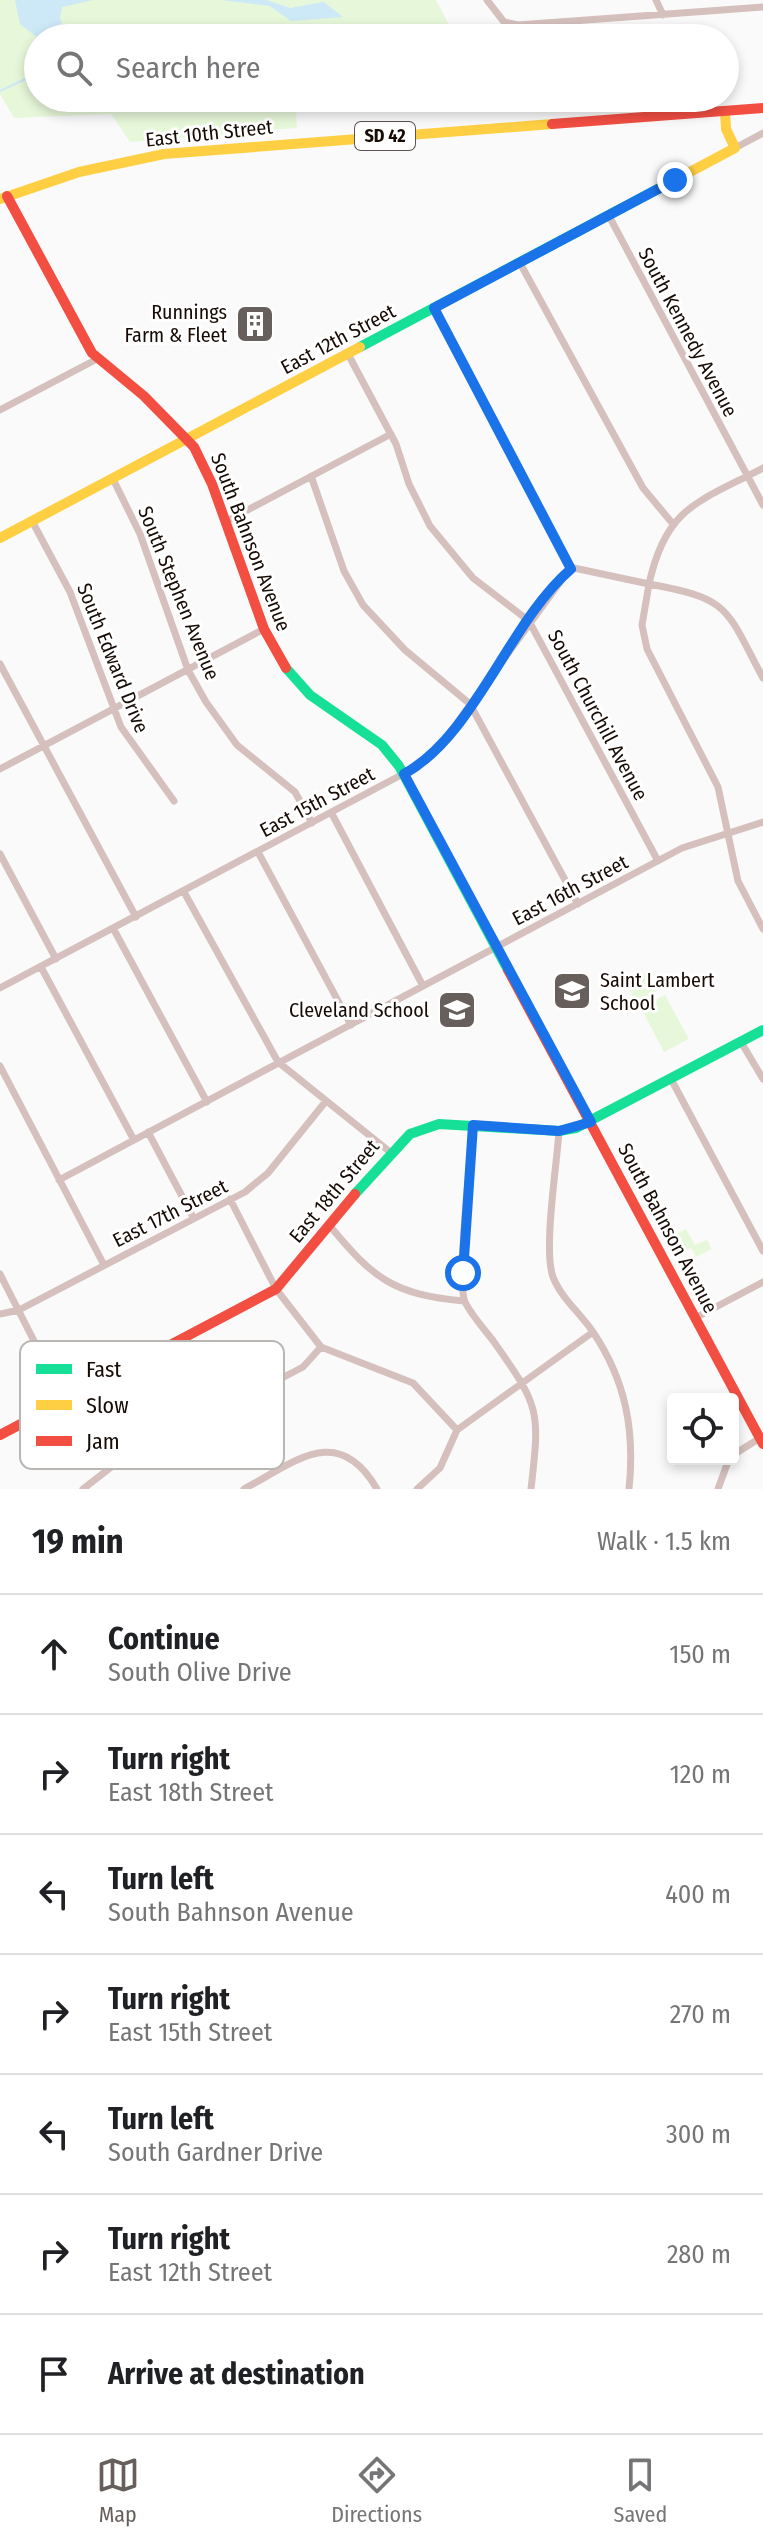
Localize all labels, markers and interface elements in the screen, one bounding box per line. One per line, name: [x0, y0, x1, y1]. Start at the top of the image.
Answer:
search box: [24, 24, 739, 112]
icon: search: [52, 46, 96, 90]
text: Search here: [116, 50, 261, 86]
street label: East 10th Street: [144, 114, 274, 152]
road number: SD 42: [355, 122, 415, 150]
route end: [657, 162, 693, 198]
street label: South Kennedy Avenue: [633, 243, 743, 421]
street label: East 12th Street: [277, 299, 400, 379]
place label: Runnings Farm & Fleet: [125, 300, 227, 347]
building icon: Runnings Farm & Fleet: [234, 303, 276, 345]
street label: South Bahnson Avenue: [206, 450, 296, 634]
street label: South Stephen Avenue: [133, 503, 225, 683]
street label: South Edward Drive: [72, 580, 154, 736]
street label: South Churchill Avenue: [543, 626, 653, 804]
street label: East 15th Street: [256, 762, 379, 842]
street label: East 16th Street: [508, 849, 632, 930]
place label: Saint Lambert School: [600, 968, 715, 1015]
school or university icon: Saint Lambert School: [551, 970, 593, 1012]
school or university icon: Cleveland School: [436, 989, 478, 1031]
place label: Cleveland School: [289, 998, 429, 1022]
street label: East 18th Street: [284, 1134, 384, 1247]
street label: South Bahnson Avenue: [613, 1139, 723, 1317]
street label: East 17th Street: [109, 1174, 232, 1252]
route start: [445, 1255, 481, 1291]
legend: [20, 1341, 284, 1469]
text: Fast: [86, 1356, 122, 1383]
text: Slow: [86, 1392, 129, 1419]
map controls: [667, 1393, 739, 1465]
button: locate: [667, 1393, 739, 1465]
text: Jam: [86, 1428, 120, 1455]
text: 19 min: [32, 1521, 124, 1562]
text: Walk · 1.5 km: [597, 1526, 731, 1557]
text: Continue: [108, 1621, 220, 1657]
icon: ahead: [32, 1632, 76, 1676]
text: 150 m: [669, 1639, 731, 1670]
text: South Olive Drive: [108, 1657, 292, 1688]
text: Turn right: [108, 1741, 230, 1777]
icon: right: [32, 1752, 76, 1796]
text: 120 m: [670, 1759, 731, 1790]
text: East 18th Street: [108, 1777, 274, 1808]
text: Turn left: [108, 1861, 214, 1897]
icon: left: [32, 1872, 76, 1916]
text: 400 m: [665, 1879, 731, 1910]
text: South Bahnson Avenue: [108, 1897, 354, 1928]
text: Turn right: [108, 1981, 230, 2017]
icon: right: [32, 1992, 76, 2036]
text: 270 m: [670, 1999, 731, 2030]
text: East 15th Street: [108, 2017, 272, 2048]
text: Turn left: [108, 2101, 214, 2137]
icon: left: [32, 2112, 76, 2156]
text: 300 m: [666, 2119, 731, 2150]
text: South Gardner Drive: [108, 2137, 323, 2168]
text: Turn right: [108, 2221, 230, 2257]
icon: right: [32, 2232, 76, 2276]
text: 280 m: [667, 2239, 731, 2270]
text: East 12th Street: [108, 2257, 272, 2288]
icon: arrive: [32, 2352, 76, 2396]
text: Arrive at destination: [108, 2356, 365, 2392]
tab: Map: [96, 2453, 140, 2528]
tab: Directions: [331, 2453, 422, 2528]
tab: Saved: [614, 2453, 667, 2528]

